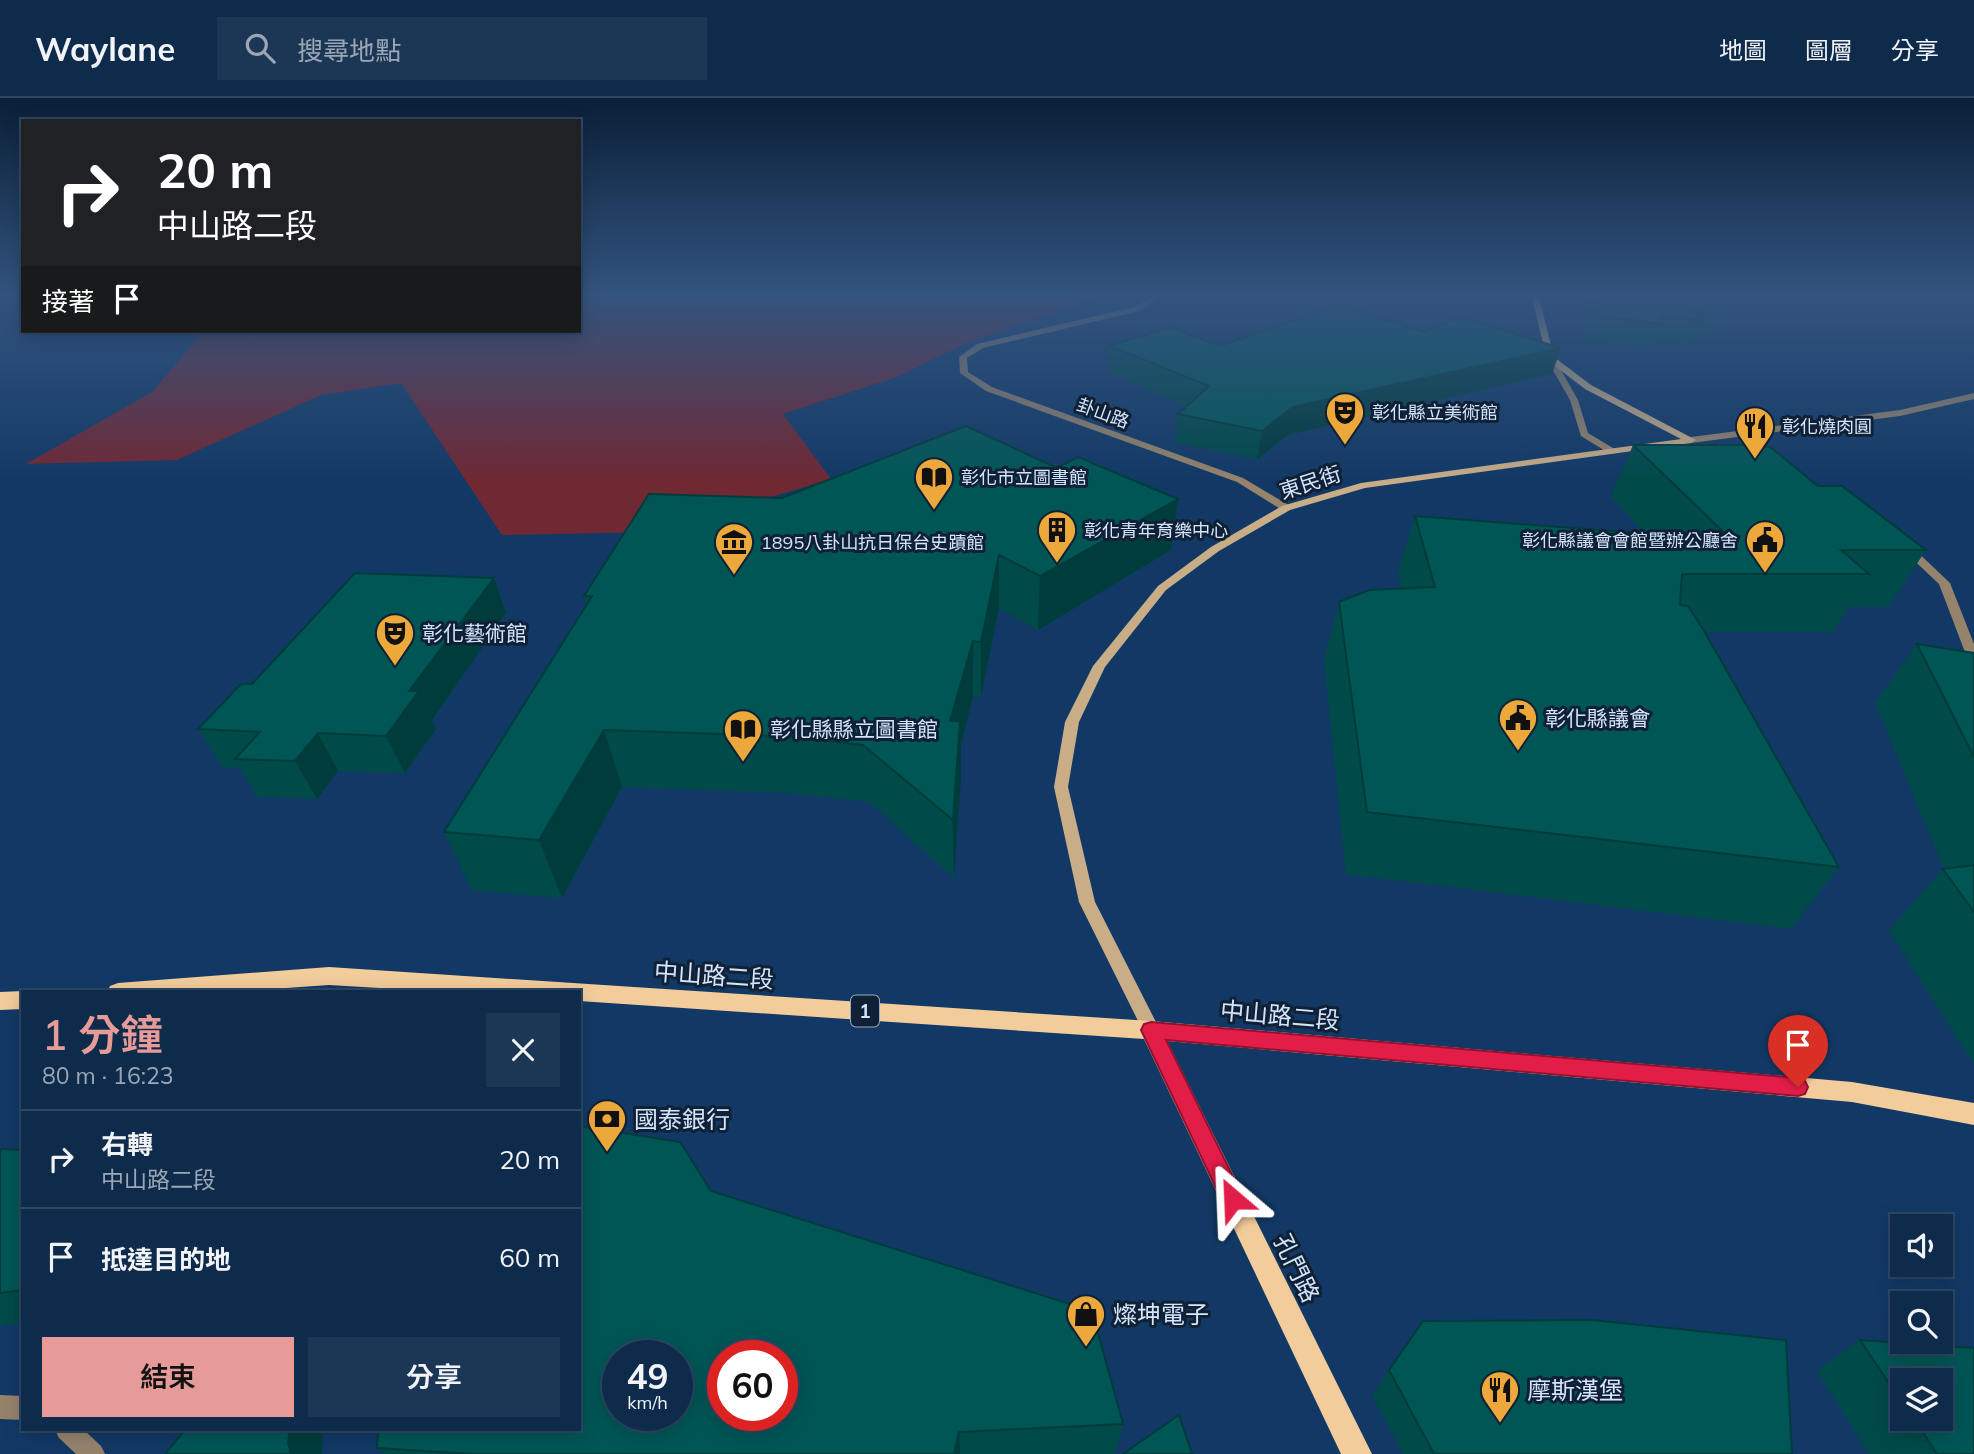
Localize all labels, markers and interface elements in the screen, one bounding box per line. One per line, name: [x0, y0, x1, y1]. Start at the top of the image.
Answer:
search box: [217, 17, 707, 80]
text: Waylane: [35, 28, 175, 69]
icon: search: [241, 29, 279, 67]
text: 搜尋地點: [297, 34, 401, 67]
text: 地圖: [1719, 35, 1767, 65]
text: 圖層: [1805, 35, 1853, 65]
text: 分享: [1891, 35, 1939, 65]
text: 20 m: [157, 139, 273, 200]
icon: right: [42, 147, 133, 238]
text: 中山路二段: [157, 205, 317, 245]
icon: arrive: [108, 280, 146, 318]
text: 接著: [42, 285, 94, 318]
theatre icon: 彰化縣立美術館: [1324, 391, 1366, 446]
street label: 卦山路: [1074, 393, 1132, 433]
place label: 彰化縣立美術館: [1372, 401, 1498, 424]
restaurant icon: 彰化燒肉圓: [1734, 405, 1776, 460]
place label: 彰化燒肉圓: [1782, 415, 1872, 438]
library icon: 彰化市立圖書館: [913, 456, 955, 511]
street label: 東民街: [1276, 460, 1344, 504]
place label: 彰化市立圖書館: [961, 466, 1087, 489]
building icon: 彰化青年育樂中心: [1036, 509, 1078, 564]
place label: 彰化青年育樂中心: [1084, 519, 1228, 542]
public building icon: 彰化縣議會會館暨辦公廳舍: [1744, 519, 1786, 574]
museum icon: 1895八卦山抗日保台史蹟館: [713, 521, 755, 576]
place label: 彰化縣議會會館暨辦公廳舍: [1522, 529, 1738, 552]
place label: 1895八卦山抗日保台史蹟館: [761, 531, 984, 554]
theatre icon: 彰化藝術館: [374, 612, 416, 667]
place label: 彰化藝術館: [422, 620, 527, 646]
public building icon: 彰化縣議會: [1497, 697, 1539, 752]
place label: 彰化縣議會: [1545, 705, 1650, 731]
library icon: 彰化縣縣立圖書館: [722, 708, 764, 763]
place label: 彰化縣縣立圖書館: [770, 716, 938, 742]
street label: 中山路二段: [653, 956, 775, 994]
road number: 1: [851, 995, 879, 1026]
street label: 中山路二段: [1219, 995, 1341, 1035]
text: 1 分鐘: [42, 1008, 162, 1061]
button: close: [486, 1013, 560, 1087]
pin: [1768, 1015, 1828, 1087]
icon: arrive: [1779, 1026, 1817, 1064]
text: 80 m · 16:23: [42, 1061, 174, 1090]
bank icon: 國泰銀行: [586, 1098, 628, 1153]
place label: 國泰銀行: [634, 1104, 730, 1134]
text: 右轉: [101, 1128, 153, 1161]
icon: right: [42, 1140, 80, 1178]
text: 20 m: [499, 1143, 560, 1176]
position arrow: [1196, 1162, 1270, 1236]
text: 中山路二段: [101, 1165, 216, 1194]
map controls: [1890, 1214, 1953, 1431]
button: sound: [1890, 1214, 1953, 1277]
street label: 孔門路: [1268, 1229, 1326, 1307]
icon: arrive: [42, 1238, 80, 1276]
text: 60 m: [499, 1241, 560, 1274]
text: 抵達目的地: [101, 1243, 231, 1276]
button: search: [1890, 1291, 1953, 1354]
shop icon: 燦坤電子: [1065, 1293, 1107, 1348]
place label: 燦坤電子: [1113, 1299, 1209, 1329]
button: 結束: [42, 1337, 294, 1417]
button: 分享: [308, 1337, 560, 1417]
speed limit sign: 60: [707, 1340, 798, 1431]
text: 49: [626, 1354, 669, 1398]
button: layers: [1890, 1368, 1953, 1431]
restaurant icon: 摩斯漢堡: [1479, 1369, 1521, 1424]
place label: 摩斯漢堡: [1527, 1375, 1623, 1405]
text: km/h: [627, 1391, 668, 1414]

